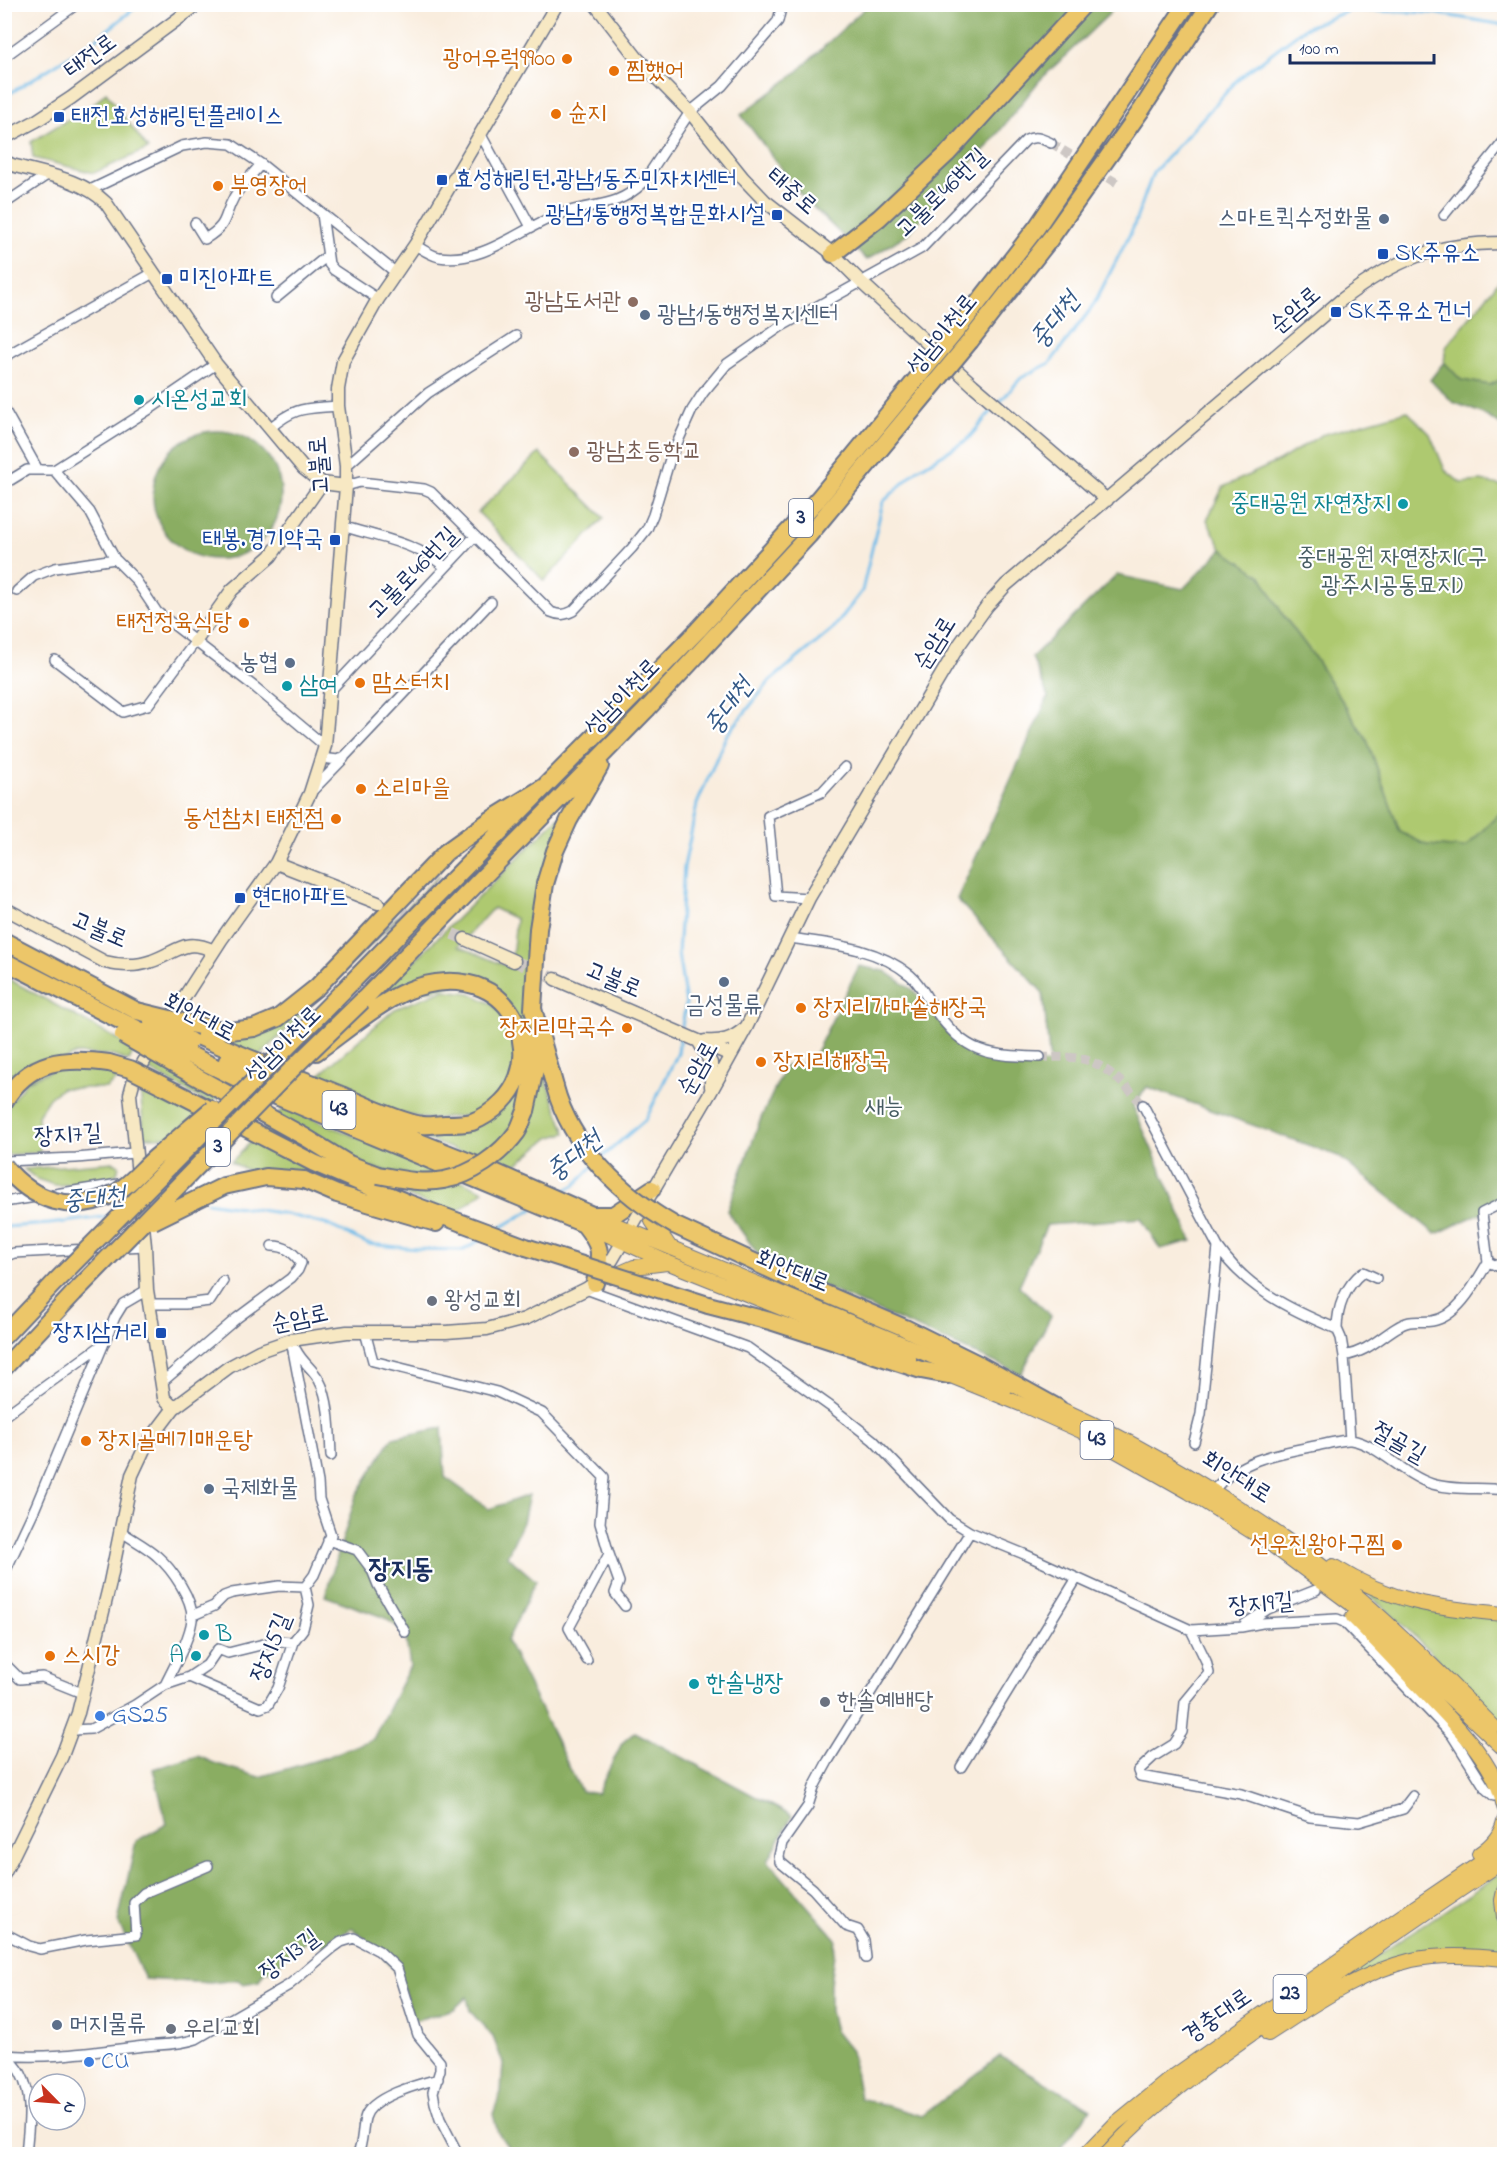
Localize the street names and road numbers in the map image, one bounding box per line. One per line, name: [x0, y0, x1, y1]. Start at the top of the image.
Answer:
street label: 태전로: [57, 26, 125, 88]
street label: 고불로46번길: [889, 141, 997, 247]
street label: 태중로: [758, 160, 824, 224]
street label: 순암로: [1263, 279, 1329, 343]
street label: 성남이천로: [899, 286, 987, 384]
street label: 고불로: [302, 435, 340, 495]
road number: 3: [789, 499, 813, 537]
street label: 고불로46번길: [361, 520, 467, 628]
street label: 순암로: [906, 610, 966, 678]
street label: 성남이천로: [577, 651, 669, 745]
street label: 고불로: [65, 904, 133, 958]
street label: 고불로: [579, 954, 647, 1008]
street label: 회안대로: [157, 984, 241, 1052]
street label: 성남이천로: [237, 998, 331, 1092]
street label: 순암로: [670, 1035, 728, 1103]
road number: 43: [322, 1091, 356, 1129]
street label: 장지7길: [33, 1116, 103, 1156]
road number: 3: [206, 1128, 230, 1166]
street label: 회안대로: [750, 1241, 834, 1303]
street label: 순암로: [268, 1297, 332, 1343]
street label: 절골길: [1364, 1415, 1432, 1473]
road number: 43: [1080, 1421, 1114, 1459]
street label: 회안대로: [1194, 1443, 1278, 1513]
street label: 장지9길: [1227, 1585, 1295, 1625]
street label: 장지5길: [242, 1608, 302, 1688]
street label: 장지3길: [252, 1922, 328, 1990]
road number: 23: [1274, 1975, 1306, 2013]
street label: 경충대로: [1176, 1981, 1260, 2053]

